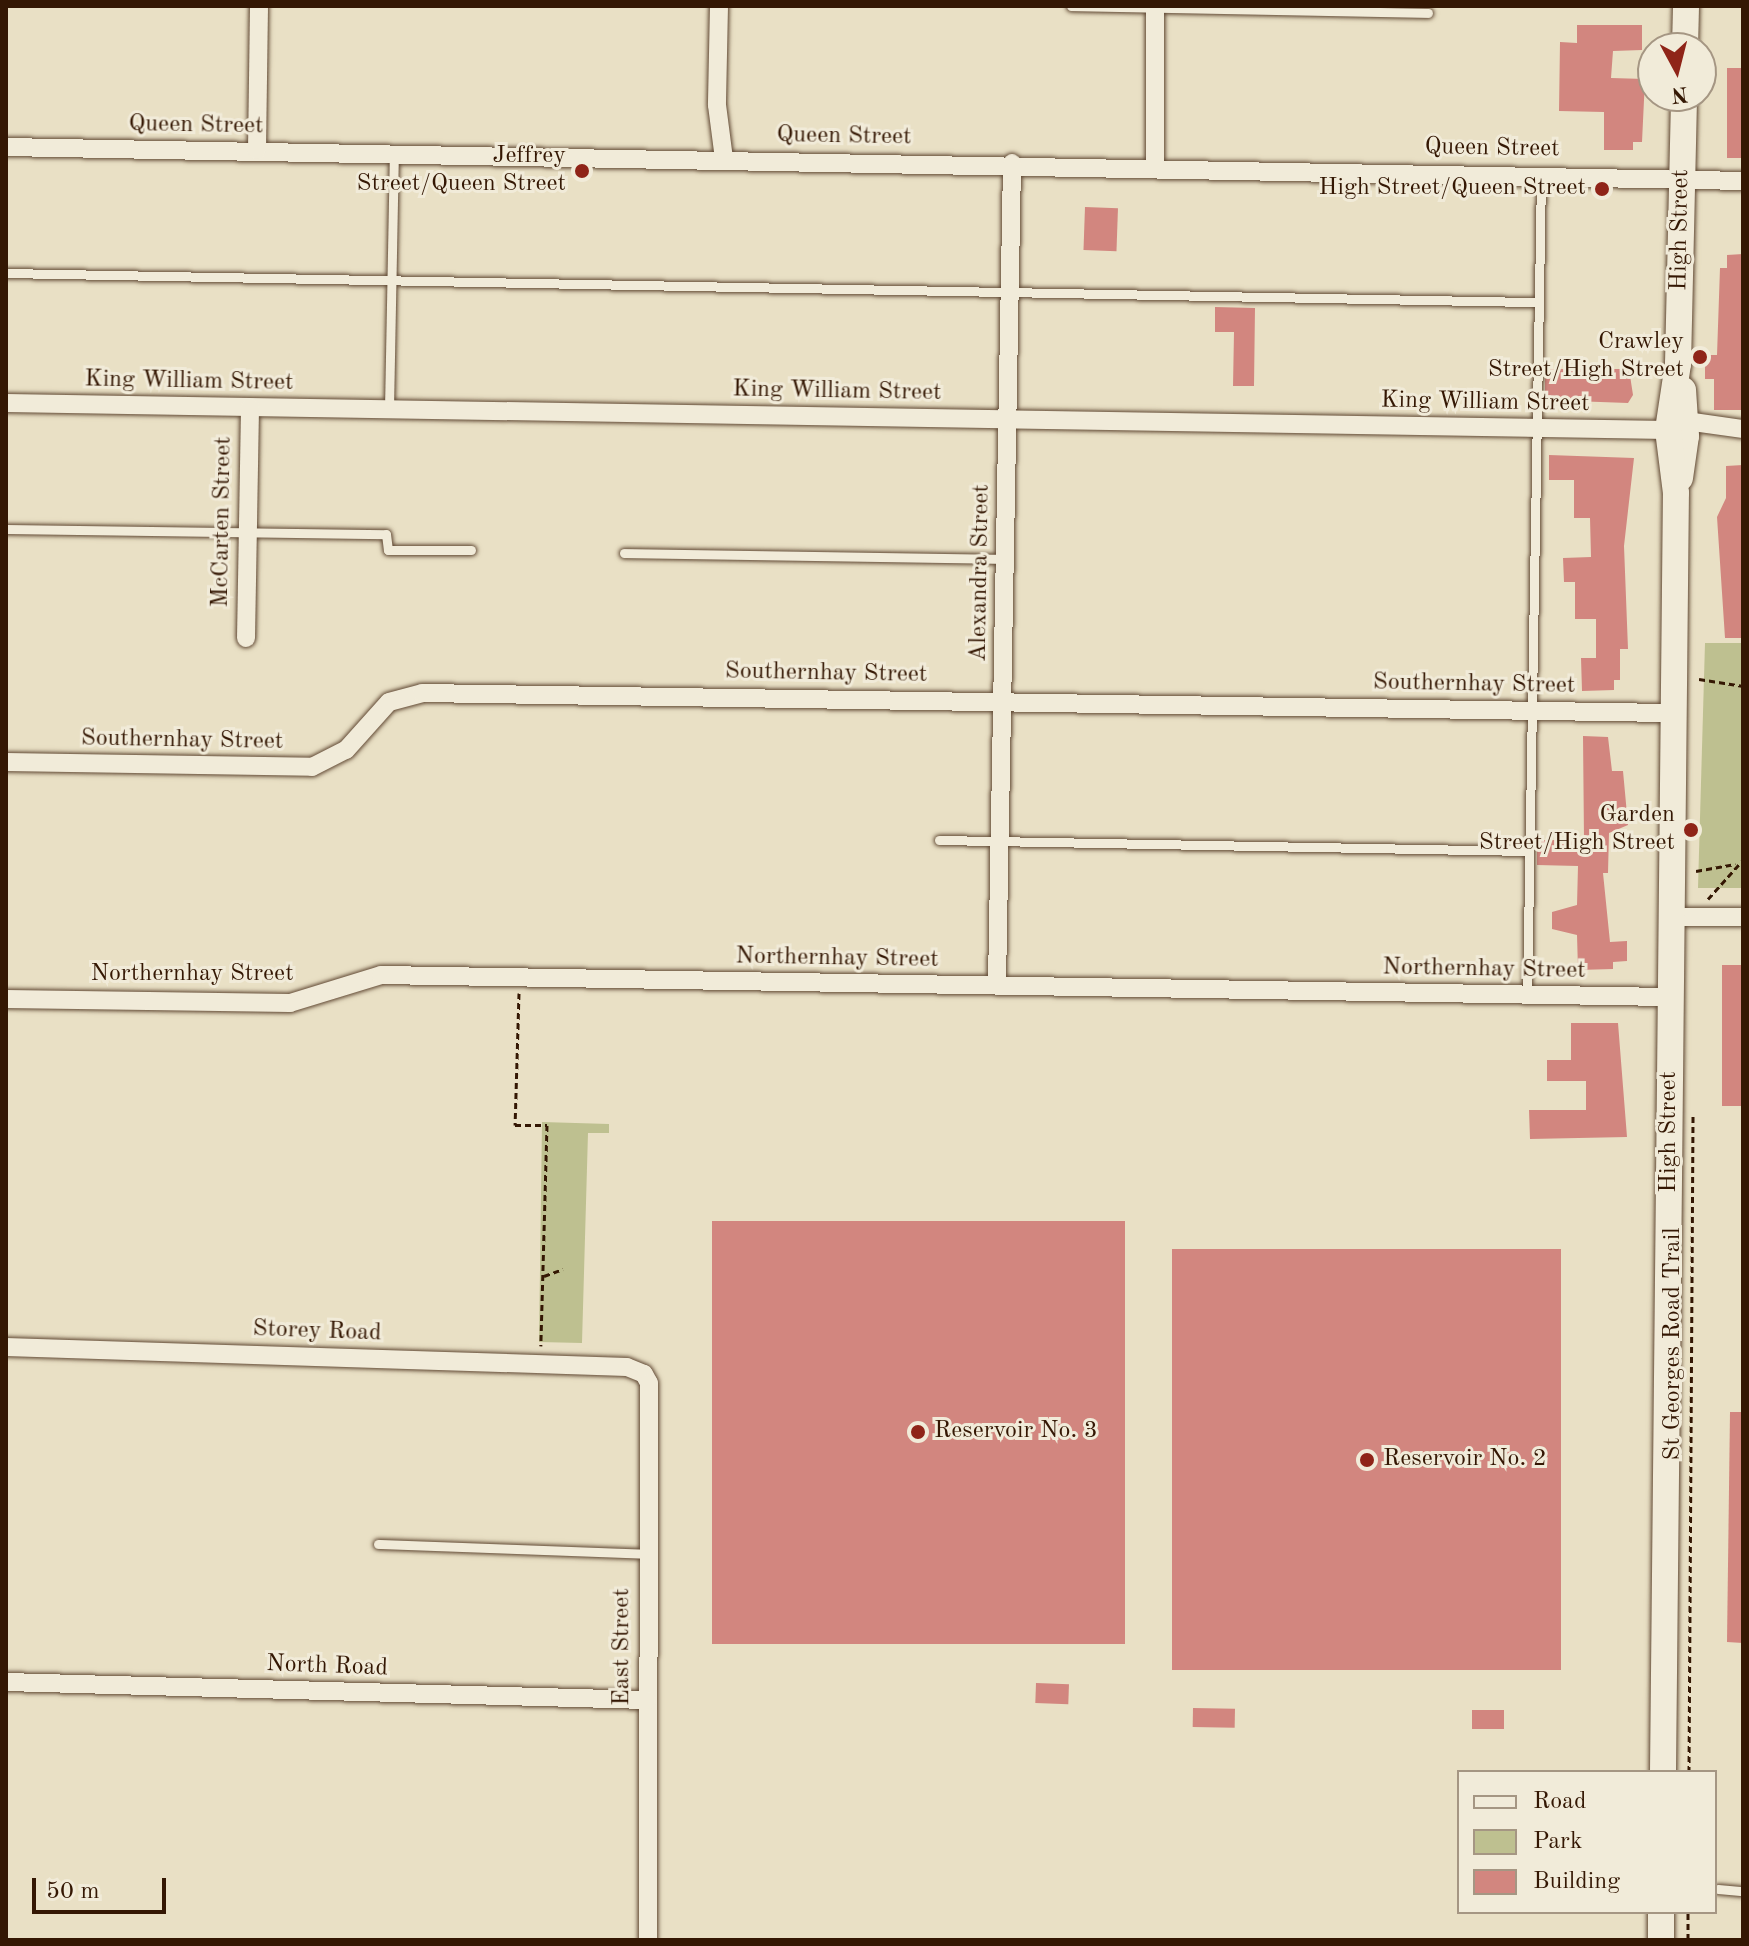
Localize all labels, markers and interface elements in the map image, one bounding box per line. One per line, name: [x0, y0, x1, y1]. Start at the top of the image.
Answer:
north arrow: [1637, 32, 1717, 112]
text: N: [1670, 82, 1689, 106]
street label: Queen Street: [128, 110, 264, 142]
street label: Queen Street: [776, 121, 912, 153]
street label: Queen Street: [1424, 133, 1560, 165]
place label: Jeffrey Street/Queen Street: [357, 143, 566, 199]
marker: Jeffrey Street/Queen Street: [573, 162, 591, 180]
street label: High Street: [1666, 169, 1696, 291]
place label: High Street/Queen Street: [1318, 175, 1586, 203]
marker: High Street/Queen Street: [1593, 180, 1611, 198]
place label: Crawley Street/High Street: [1488, 329, 1684, 385]
marker: Crawley Street/High Street: [1691, 348, 1709, 366]
street label: King William Street: [84, 366, 294, 398]
street label: King William Street: [732, 376, 942, 408]
street label: King William Street: [1380, 387, 1590, 419]
street label: McCarten Street: [207, 436, 239, 608]
street label: Alexandra Street: [965, 484, 997, 662]
street label: Southernhay Street: [725, 658, 927, 690]
street label: Southernhay Street: [1373, 669, 1575, 701]
street label: Southernhay Street: [81, 725, 283, 757]
place label: Garden Street/High Street: [1479, 802, 1675, 858]
marker: Garden Street/High Street: [1682, 821, 1700, 839]
street label: Northernhay Street: [735, 943, 939, 975]
street label: Northernhay Street: [1382, 954, 1586, 986]
street label: Northernhay Street: [90, 961, 294, 989]
street label: High Street: [1656, 1071, 1684, 1193]
street label: St Georges Road Trail: [1660, 1227, 1688, 1461]
street label: Storey Road: [252, 1315, 382, 1349]
place label: Reservoir No. 3: [934, 1418, 1098, 1446]
marker: Reservoir No. 3: [909, 1423, 927, 1441]
place label: Reservoir No. 2: [1383, 1446, 1547, 1474]
marker: Reservoir No. 2: [1358, 1451, 1376, 1469]
street label: East Street: [609, 1588, 637, 1706]
street label: North Road: [266, 1650, 388, 1684]
legend: [1457, 1770, 1717, 1914]
text: Road: [1533, 1790, 1586, 1814]
text: Park: [1533, 1830, 1582, 1854]
scale bar: [36, 1862, 170, 1912]
text: Building: [1533, 1870, 1620, 1894]
text: 50 m: [46, 1880, 100, 1904]

